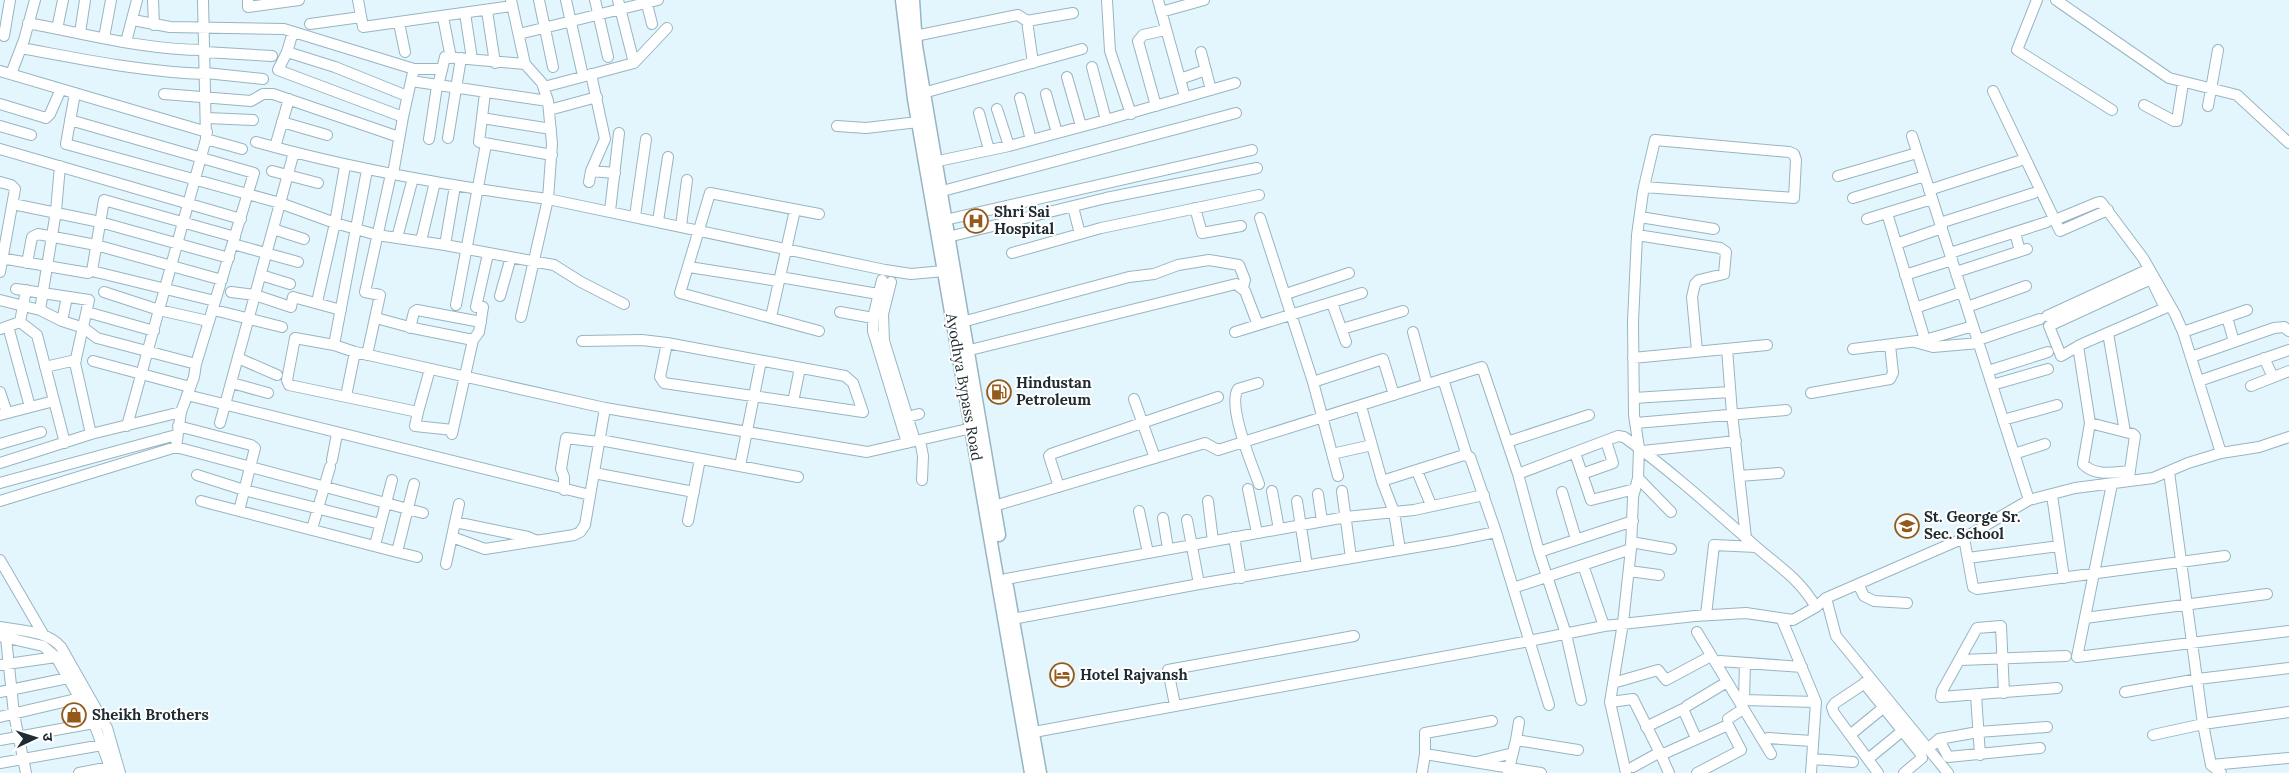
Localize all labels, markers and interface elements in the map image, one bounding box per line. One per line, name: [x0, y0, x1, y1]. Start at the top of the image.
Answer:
place label: Shri Sai Hospital: [994, 202, 1054, 238]
hospital icon: Shri Sai Hospital: [963, 208, 989, 234]
street label: Ayodhya Bypass Road: [942, 311, 987, 462]
place label: Hindustan Petroleum: [1016, 373, 1092, 409]
fuel station icon: Hindustan Petroleum: [986, 379, 1012, 405]
place label: St. George Sr. Sec. School: [1924, 507, 2021, 543]
school or university icon: St. George Sr. Sec. School: [1894, 513, 1920, 539]
hotel icon: Hotel Rajvansh: [1049, 662, 1075, 688]
place label: Hotel Rajvansh: [1080, 665, 1188, 684]
shop icon: Sheikh Brothers: [61, 702, 87, 728]
place label: Sheikh Brothers: [92, 705, 209, 724]
north arrow: [10, 713, 60, 763]
text: उ: [39, 732, 57, 743]

